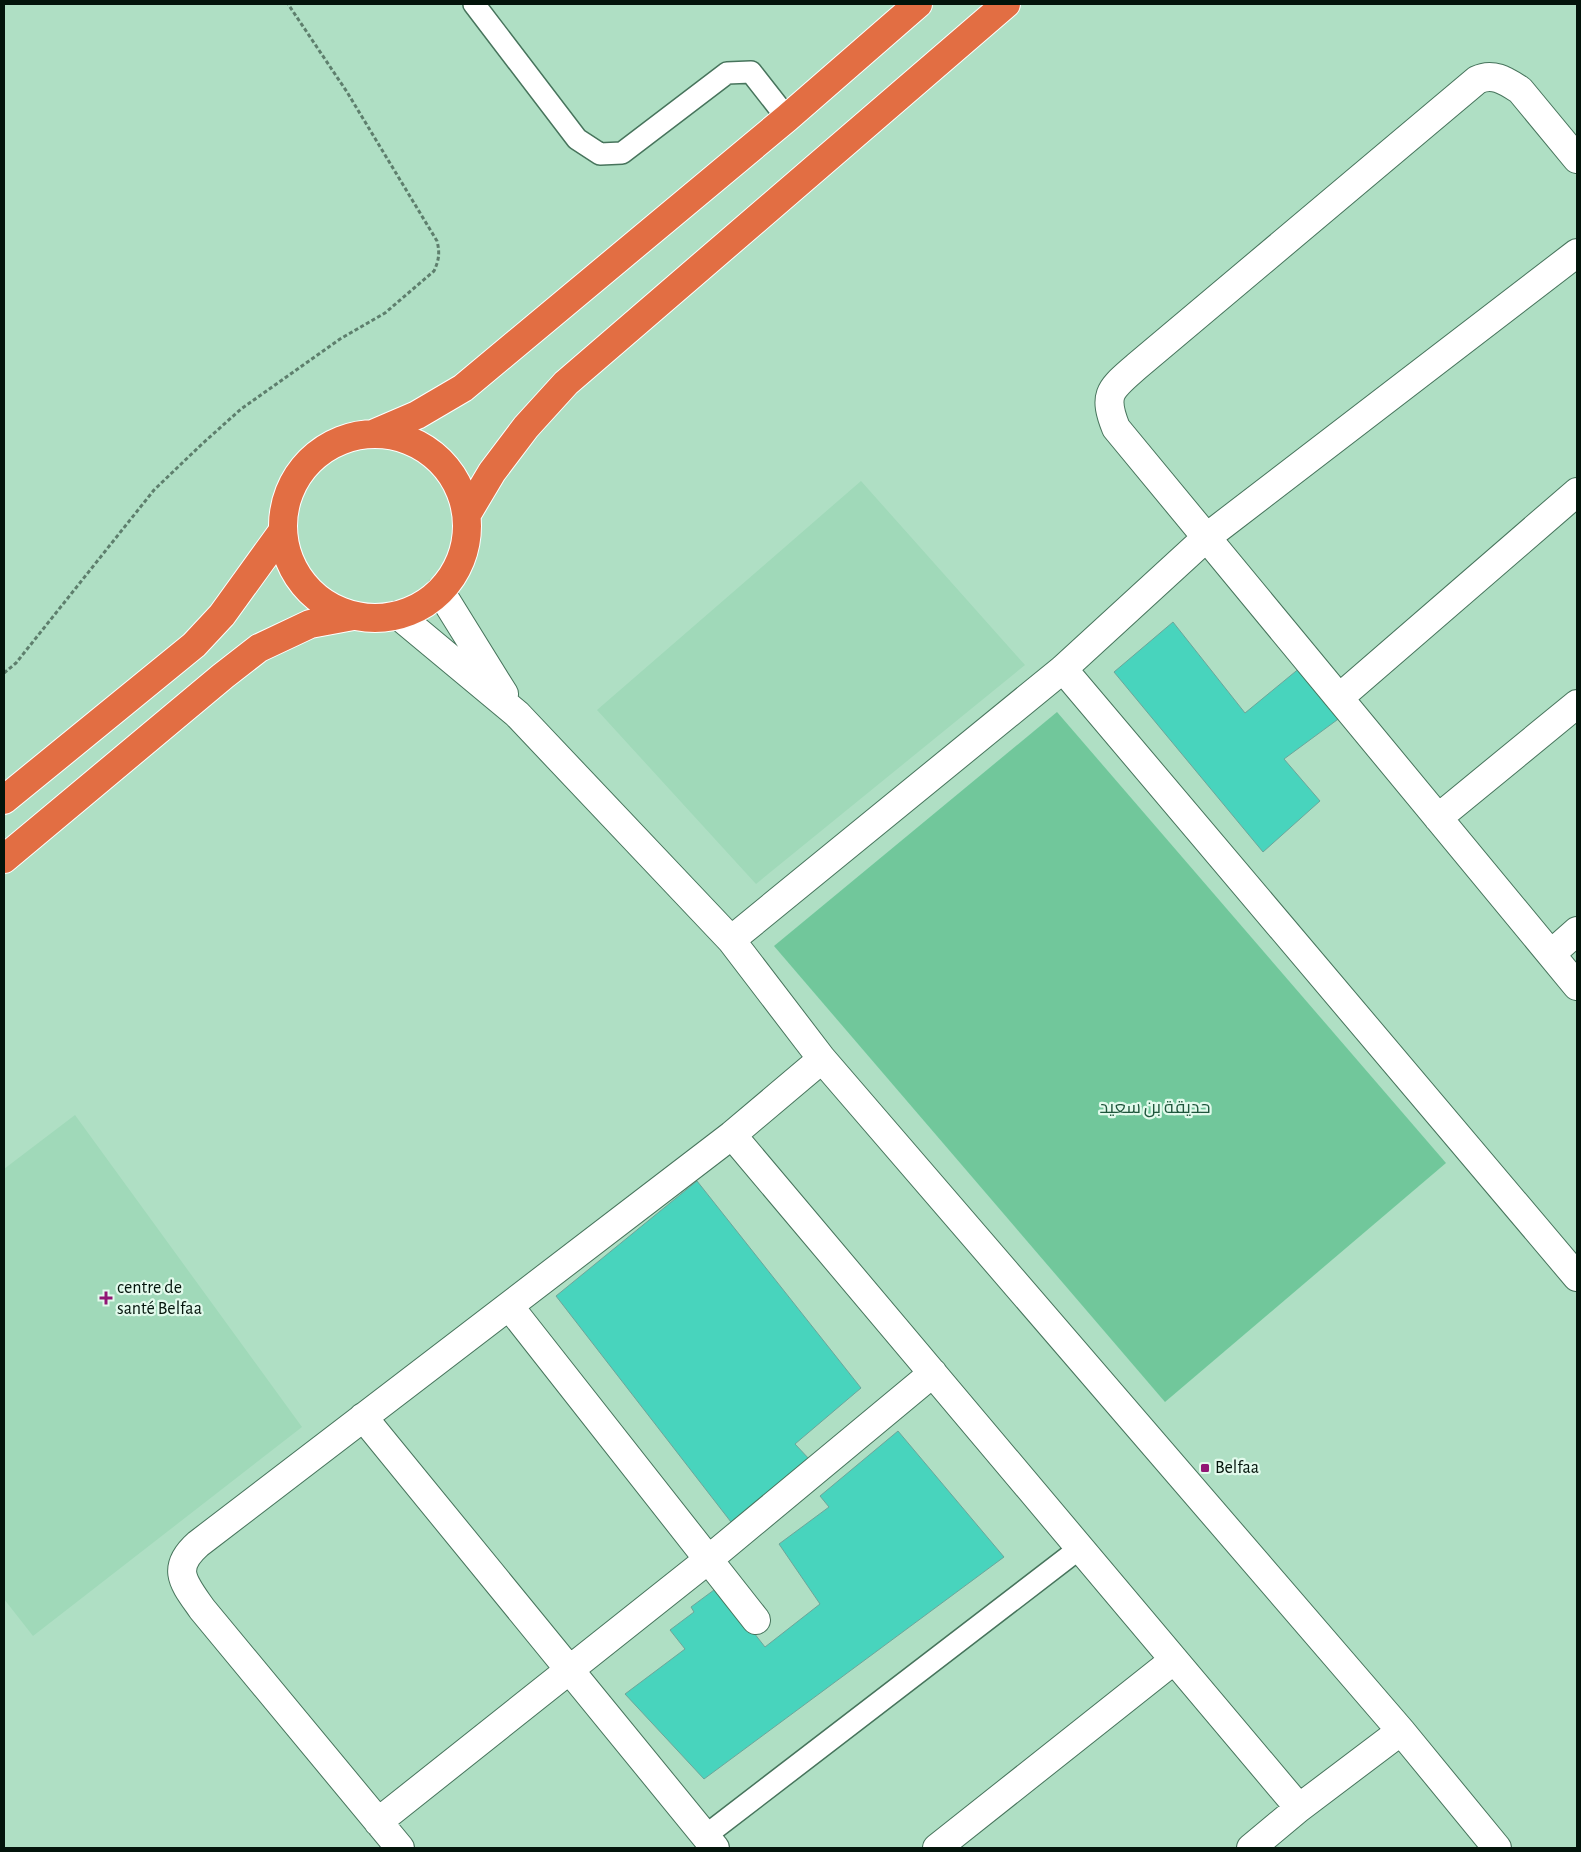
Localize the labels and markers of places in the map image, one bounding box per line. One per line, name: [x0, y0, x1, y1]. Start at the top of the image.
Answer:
place label: centre de santé Belfaa: [117, 1279, 202, 1318]
marker: centre de santé Belfaa: [99, 1291, 113, 1305]
place label: Belfaa: [1215, 1459, 1259, 1477]
marker: Belfaa: [1199, 1462, 1211, 1474]

